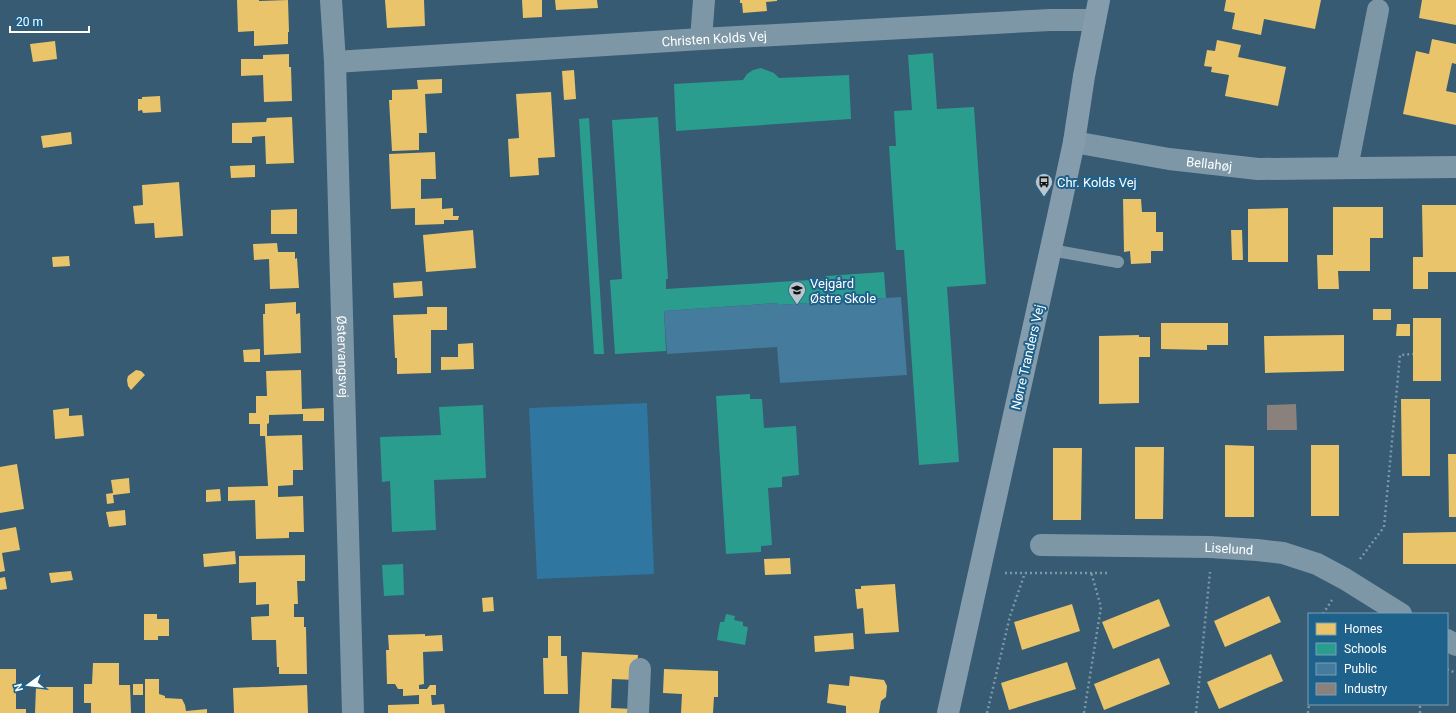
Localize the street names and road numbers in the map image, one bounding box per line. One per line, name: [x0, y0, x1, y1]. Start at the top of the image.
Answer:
street label: Christen Kolds Vej: [661, 28, 767, 49]
street label: Bellahøj: [1185, 154, 1233, 174]
street label: Nørre Tranders Vej: [1008, 303, 1047, 411]
street label: Østervangsvej: [334, 316, 351, 398]
street label: Liselund: [1205, 540, 1254, 558]

